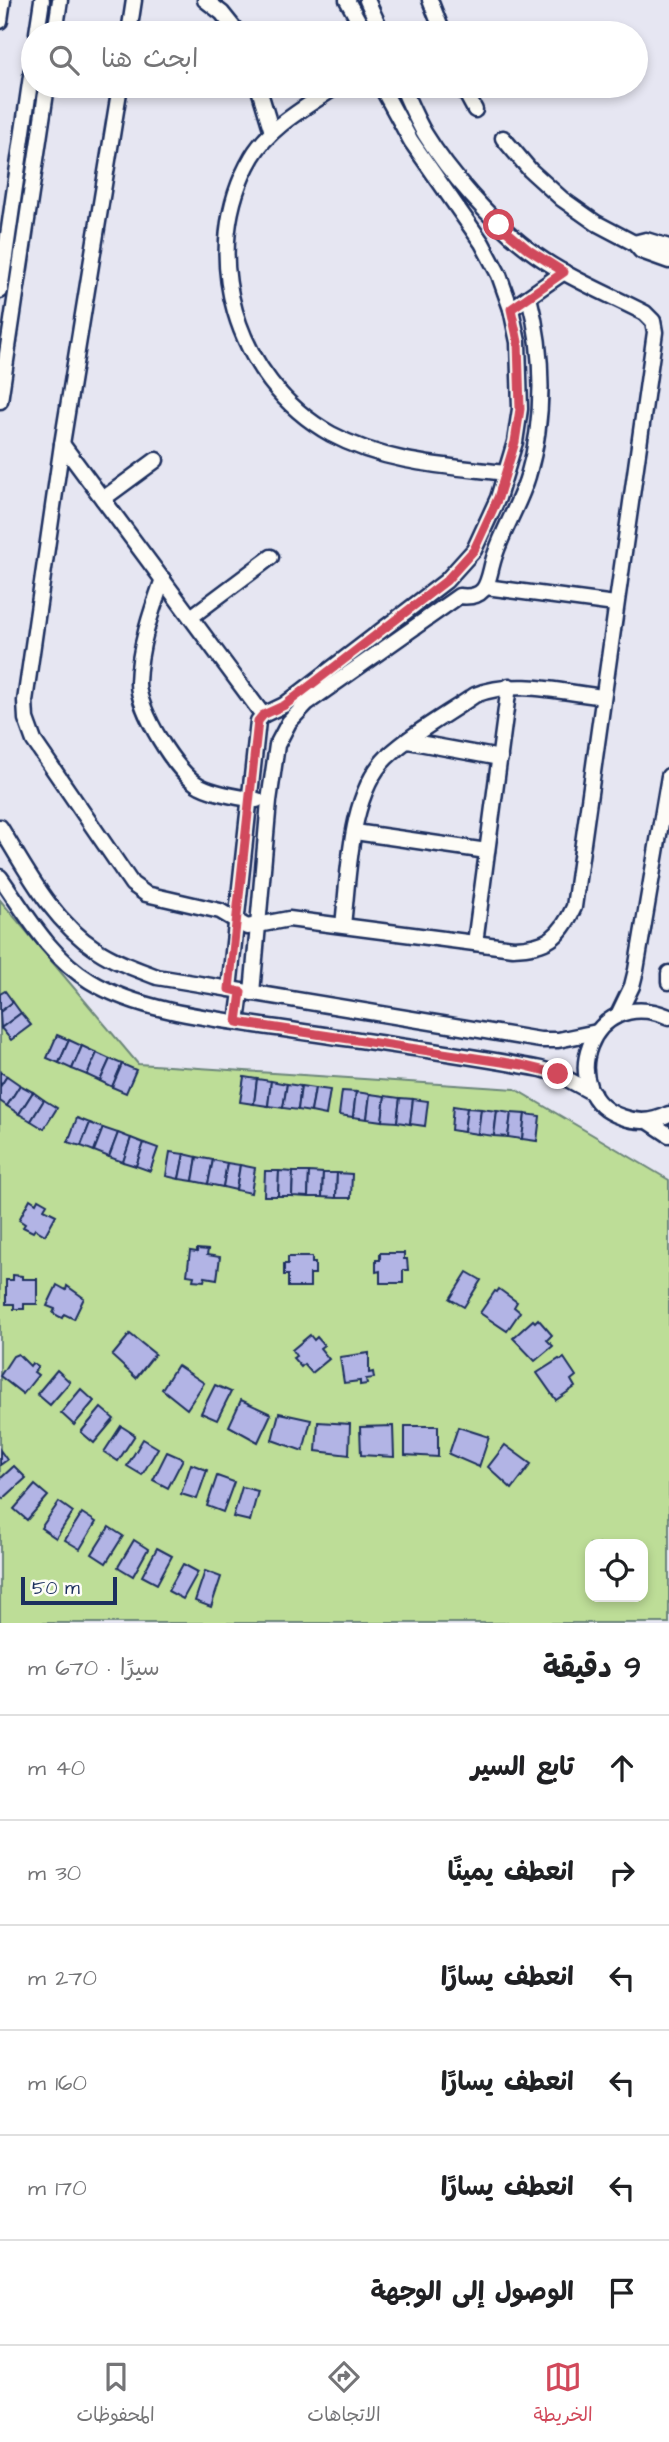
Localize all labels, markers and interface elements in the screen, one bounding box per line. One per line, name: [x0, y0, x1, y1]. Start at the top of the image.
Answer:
search box: [21, 21, 648, 98]
icon: search: [45, 41, 83, 79]
text: ابحث هنا: [101, 41, 198, 77]
route start: [483, 209, 514, 240]
route end: [542, 1058, 573, 1089]
map controls: [585, 1539, 648, 1602]
button: locate: [585, 1539, 648, 1602]
scale bar: [21, 1574, 117, 1606]
text: 50 m: [32, 1575, 80, 1602]
text: 9 دقيقة: [543, 1647, 641, 1689]
text: سيرًا · 670 m: [28, 1652, 160, 1684]
text: تابع السير: [471, 1749, 574, 1785]
icon: ahead: [603, 1749, 641, 1787]
text: 40 m: [28, 1752, 85, 1784]
text: انعطف يمينًا: [447, 1854, 574, 1890]
icon: right: [603, 1854, 641, 1892]
text: 30 m: [28, 1857, 81, 1889]
text: انعطف يسارًا: [441, 1959, 574, 1995]
icon: left: [603, 1959, 641, 1997]
text: 270 m: [28, 1962, 97, 1994]
text: انعطف يسارًا: [441, 2064, 574, 2100]
icon: left: [603, 2064, 641, 2102]
text: 160 m: [28, 2067, 87, 2099]
text: انعطف يسارًا: [441, 2169, 574, 2205]
icon: left: [603, 2169, 641, 2207]
text: 170 m: [28, 2172, 87, 2204]
text: الوصول إلى الوجهة: [370, 2274, 574, 2310]
icon: arrive: [603, 2274, 641, 2312]
tab: المحفوظات: [76, 2358, 155, 2431]
tab: الاتجاهات: [307, 2358, 381, 2431]
tab: الخريطة: [533, 2358, 593, 2431]

